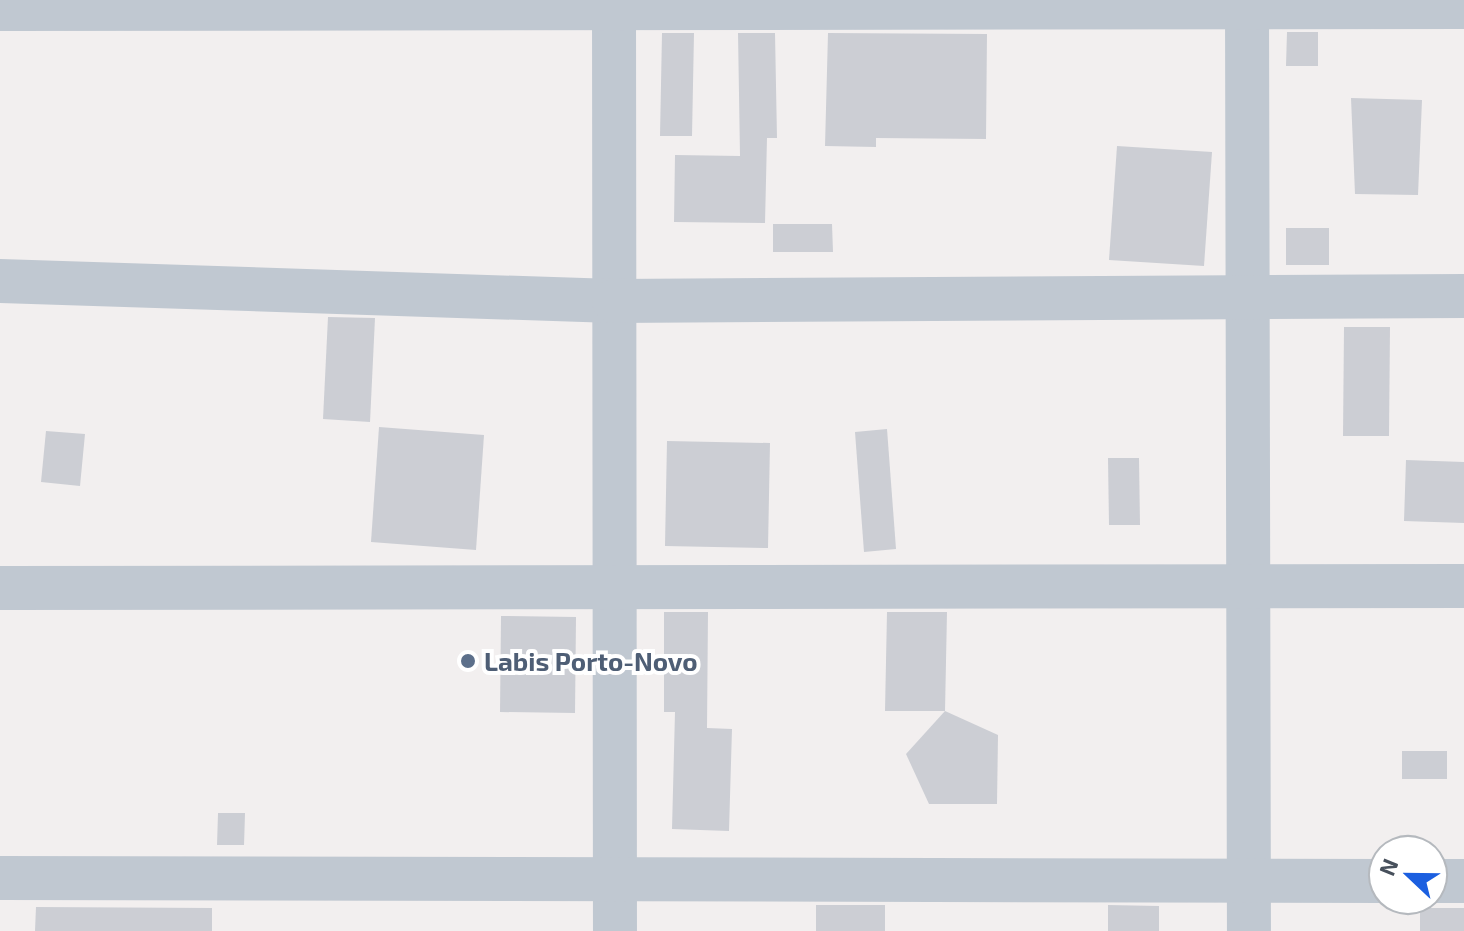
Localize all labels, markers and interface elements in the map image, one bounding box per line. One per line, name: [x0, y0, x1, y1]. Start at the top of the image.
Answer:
place label: Labis Porto-Novo: [484, 645, 698, 677]
marker: Labis Porto-Novo: [459, 652, 477, 670]
north arrow: [1368, 835, 1448, 915]
text: N: [1373, 855, 1403, 879]

